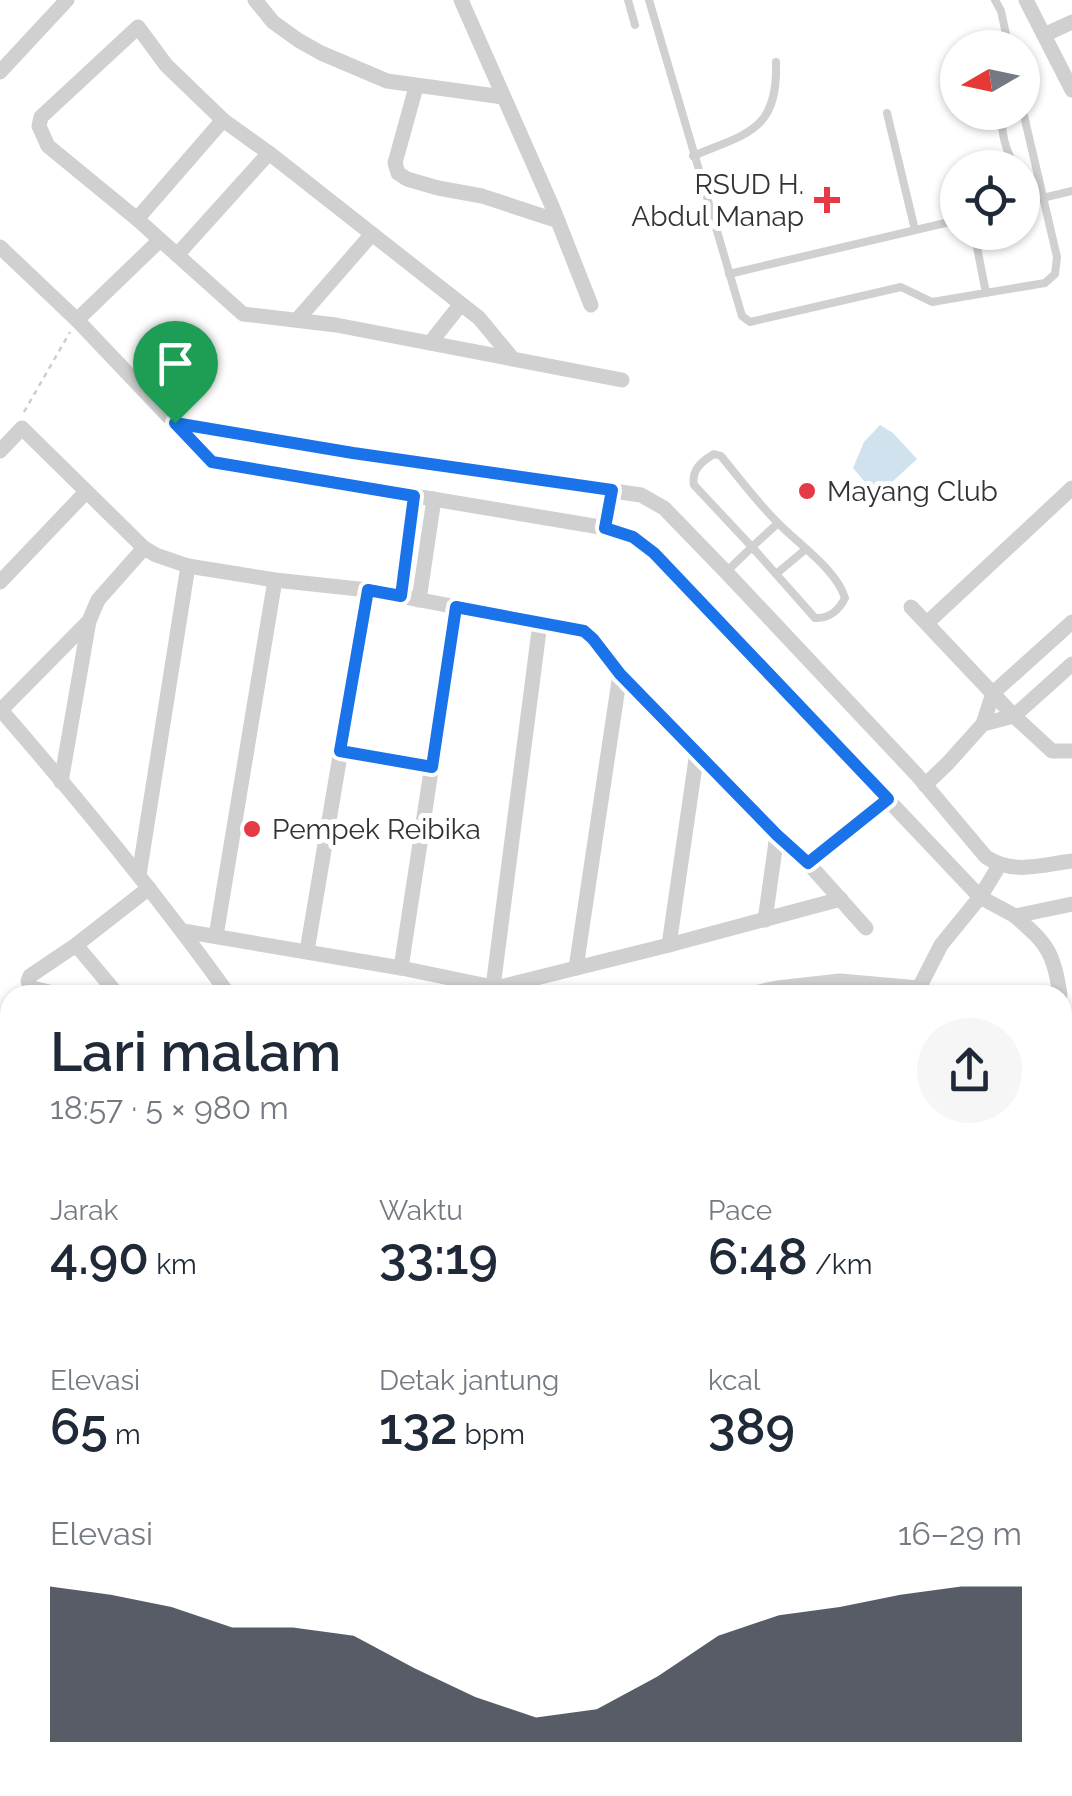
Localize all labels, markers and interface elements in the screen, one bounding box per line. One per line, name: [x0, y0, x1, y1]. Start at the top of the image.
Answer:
north arrow: [940, 30, 1040, 130]
map controls: [940, 30, 1040, 250]
button: locate: [940, 150, 1040, 250]
place label: RSUD H. Abdul Manap: [631, 168, 804, 233]
marker: RSUD H. Abdul Manap: [814, 187, 840, 213]
pin: [133, 321, 218, 424]
icon: arrive: [148, 336, 203, 391]
place label: Mayang Club: [827, 475, 998, 508]
marker: Mayang Club: [796, 480, 818, 502]
place label: Pempek Reibika: [272, 813, 481, 846]
marker: Pempek Reibika: [241, 818, 263, 840]
button: share: [917, 1018, 1022, 1123]
text: Lari malam: [50, 1019, 341, 1084]
text: 18:57 · 5 × 980 m: [50, 1089, 289, 1126]
text: Jarak: [50, 1194, 118, 1227]
text: Waktu: [379, 1194, 463, 1227]
text: Pace: [708, 1194, 772, 1227]
text: 4.90: [50, 1227, 149, 1286]
text: 33:19: [379, 1227, 498, 1286]
text: 6:48: [708, 1227, 808, 1286]
text: km: [149, 1248, 197, 1281]
text: /km: [808, 1248, 872, 1281]
text: Elevasi: [50, 1364, 140, 1397]
text: Detak jantung: [379, 1364, 559, 1397]
text: kcal: [708, 1364, 760, 1397]
text: 65: [50, 1397, 108, 1456]
text: 132: [379, 1397, 457, 1456]
text: 389: [708, 1397, 795, 1456]
text: m: [108, 1418, 141, 1451]
text: bpm: [457, 1418, 525, 1451]
text: Elevasi: [50, 1515, 153, 1552]
text: 16–29 m: [898, 1515, 1022, 1552]

